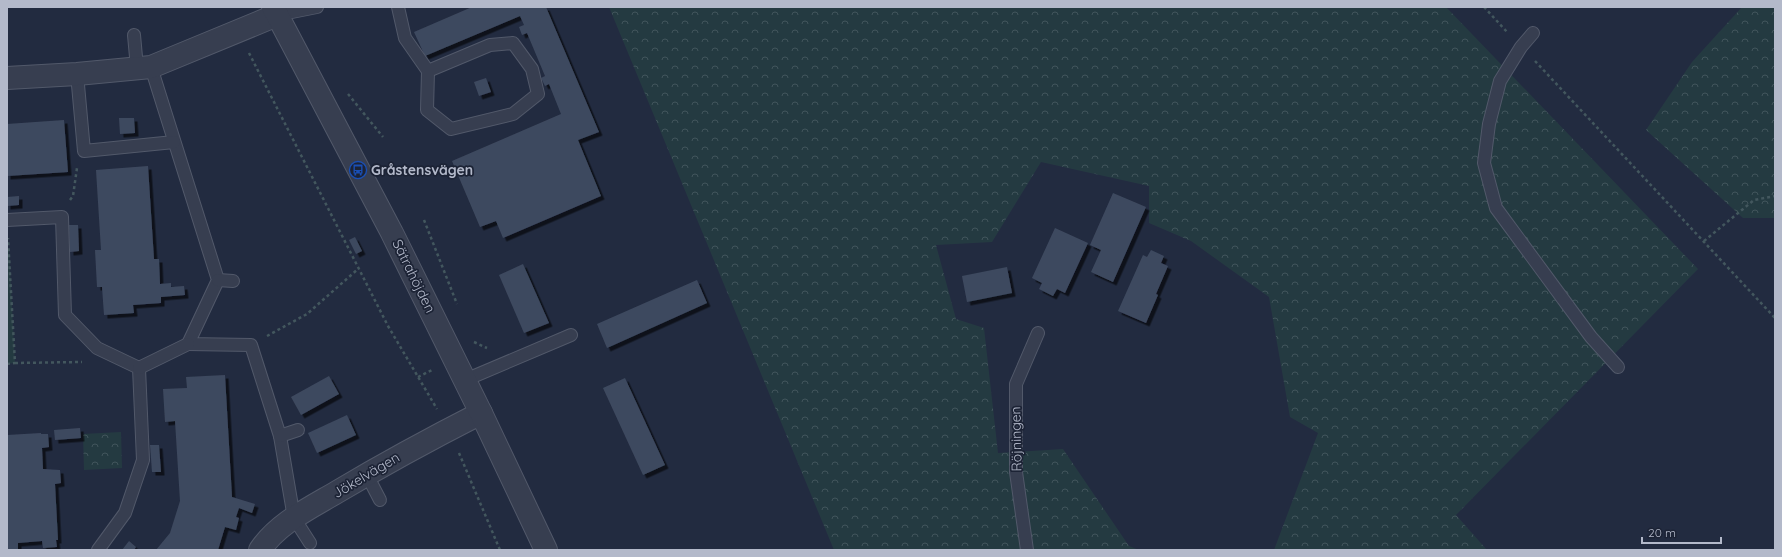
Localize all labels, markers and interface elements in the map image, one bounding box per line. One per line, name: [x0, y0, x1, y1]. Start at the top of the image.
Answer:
bus stop icon: Gråstensvägen: [348, 160, 368, 180]
place label: Gråstensvägen: [371, 161, 473, 179]
street label: Sätrahöjden: [388, 236, 440, 316]
street label: Röjningen: [1006, 406, 1026, 472]
street label: Jökelvägen: [329, 448, 403, 502]
scale bar: [1642, 519, 1721, 545]
text: 20 m: [1648, 525, 1676, 540]

